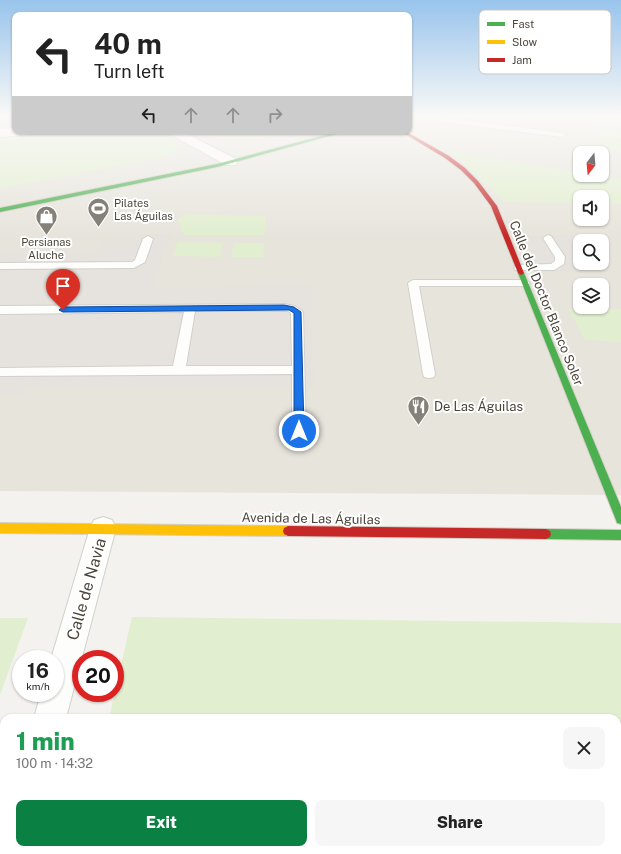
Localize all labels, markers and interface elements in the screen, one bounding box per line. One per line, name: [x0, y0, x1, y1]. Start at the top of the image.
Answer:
legend: [479, 10, 611, 74]
text: Fast: [512, 18, 534, 30]
text: 40 m: [94, 27, 162, 60]
icon: left: [28, 28, 80, 80]
text: Slow: [512, 36, 538, 48]
text: Jam: [512, 54, 532, 66]
text: Turn left: [94, 61, 164, 82]
icon: left: [138, 104, 160, 126]
icon: ahead: [180, 104, 202, 126]
icon: ahead: [222, 104, 244, 126]
icon: right: [264, 104, 286, 126]
north arrow: [573, 146, 609, 182]
map controls: [573, 146, 609, 314]
button: sound: [573, 190, 609, 226]
sports icon: Pilates Las Águilas: [86, 196, 112, 229]
place label: Pilates Las Águilas: [114, 197, 173, 222]
shop icon: Persianas Aluche: [33, 203, 59, 236]
street label: Calle del Doctor Blanco Soler: [507, 219, 587, 388]
button: search: [573, 234, 609, 270]
place label: Persianas Aluche: [21, 236, 71, 261]
pin: [46, 269, 80, 310]
icon: arrive: [52, 275, 74, 297]
button: layers: [573, 278, 609, 314]
restaurant icon: De Las Águilas: [405, 393, 431, 426]
place label: De Las Águilas: [434, 398, 523, 414]
position arrow: [278, 410, 320, 452]
street label: Avenida de Las Águilas: [242, 509, 380, 527]
street label: Calle de Navia: [63, 536, 110, 642]
speed limit sign: 20: [72, 650, 124, 702]
text: 16: [27, 659, 49, 683]
text: km/h: [26, 680, 50, 692]
text: 1 min: [16, 727, 75, 755]
button: close: [563, 727, 605, 769]
text: 100 m · 14:32: [16, 756, 93, 771]
button: Exit: [16, 800, 307, 846]
button: Share: [315, 800, 605, 846]

